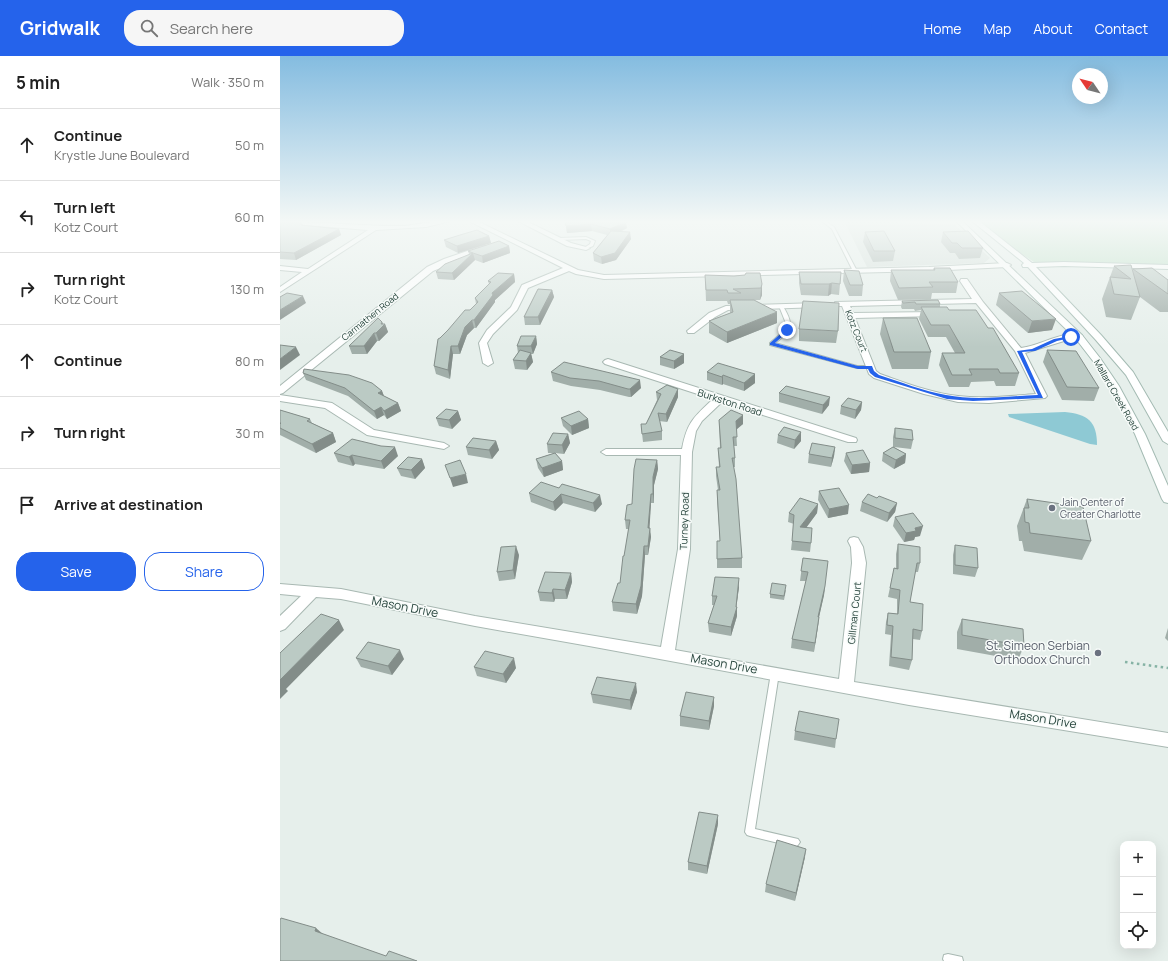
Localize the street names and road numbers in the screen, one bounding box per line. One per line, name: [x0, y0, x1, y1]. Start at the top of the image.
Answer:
street label: Carmathen Road: [338, 290, 401, 344]
street label: Kotz Court: [842, 308, 871, 354]
street label: Mallard Creek Road: [1091, 357, 1142, 433]
street label: Burkston Road: [696, 385, 764, 419]
street label: Turney Road: [676, 492, 692, 550]
street label: Gillman Court: [844, 581, 864, 645]
street label: Mason Drive: [370, 592, 440, 621]
street label: Mason Drive: [689, 649, 759, 678]
street label: Mason Drive: [1008, 705, 1078, 732]

